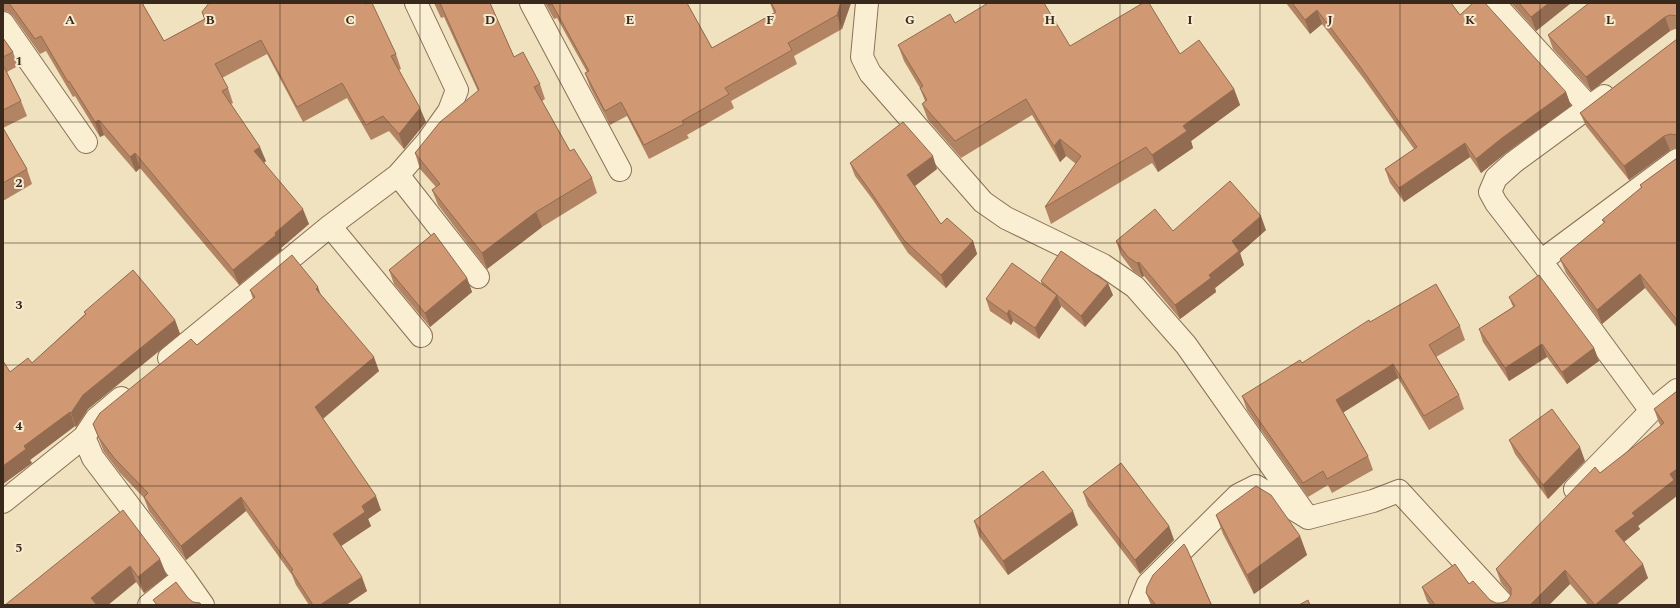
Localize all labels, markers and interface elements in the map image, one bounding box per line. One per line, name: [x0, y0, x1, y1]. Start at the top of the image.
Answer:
text: A: [65, 10, 75, 30]
text: B: [205, 10, 215, 30]
text: C: [345, 10, 355, 30]
text: D: [485, 10, 495, 30]
text: E: [626, 10, 635, 30]
text: F: [766, 10, 774, 30]
text: G: [905, 10, 915, 30]
text: H: [1045, 10, 1056, 30]
text: I: [1187, 10, 1193, 30]
text: J: [1327, 10, 1333, 30]
text: K: [1465, 10, 1475, 30]
text: L: [1606, 10, 1614, 30]
text: 1: [15, 51, 23, 71]
text: 2: [15, 173, 23, 193]
text: 3: [15, 295, 23, 315]
text: 4: [15, 416, 23, 436]
text: 5: [15, 538, 23, 558]

